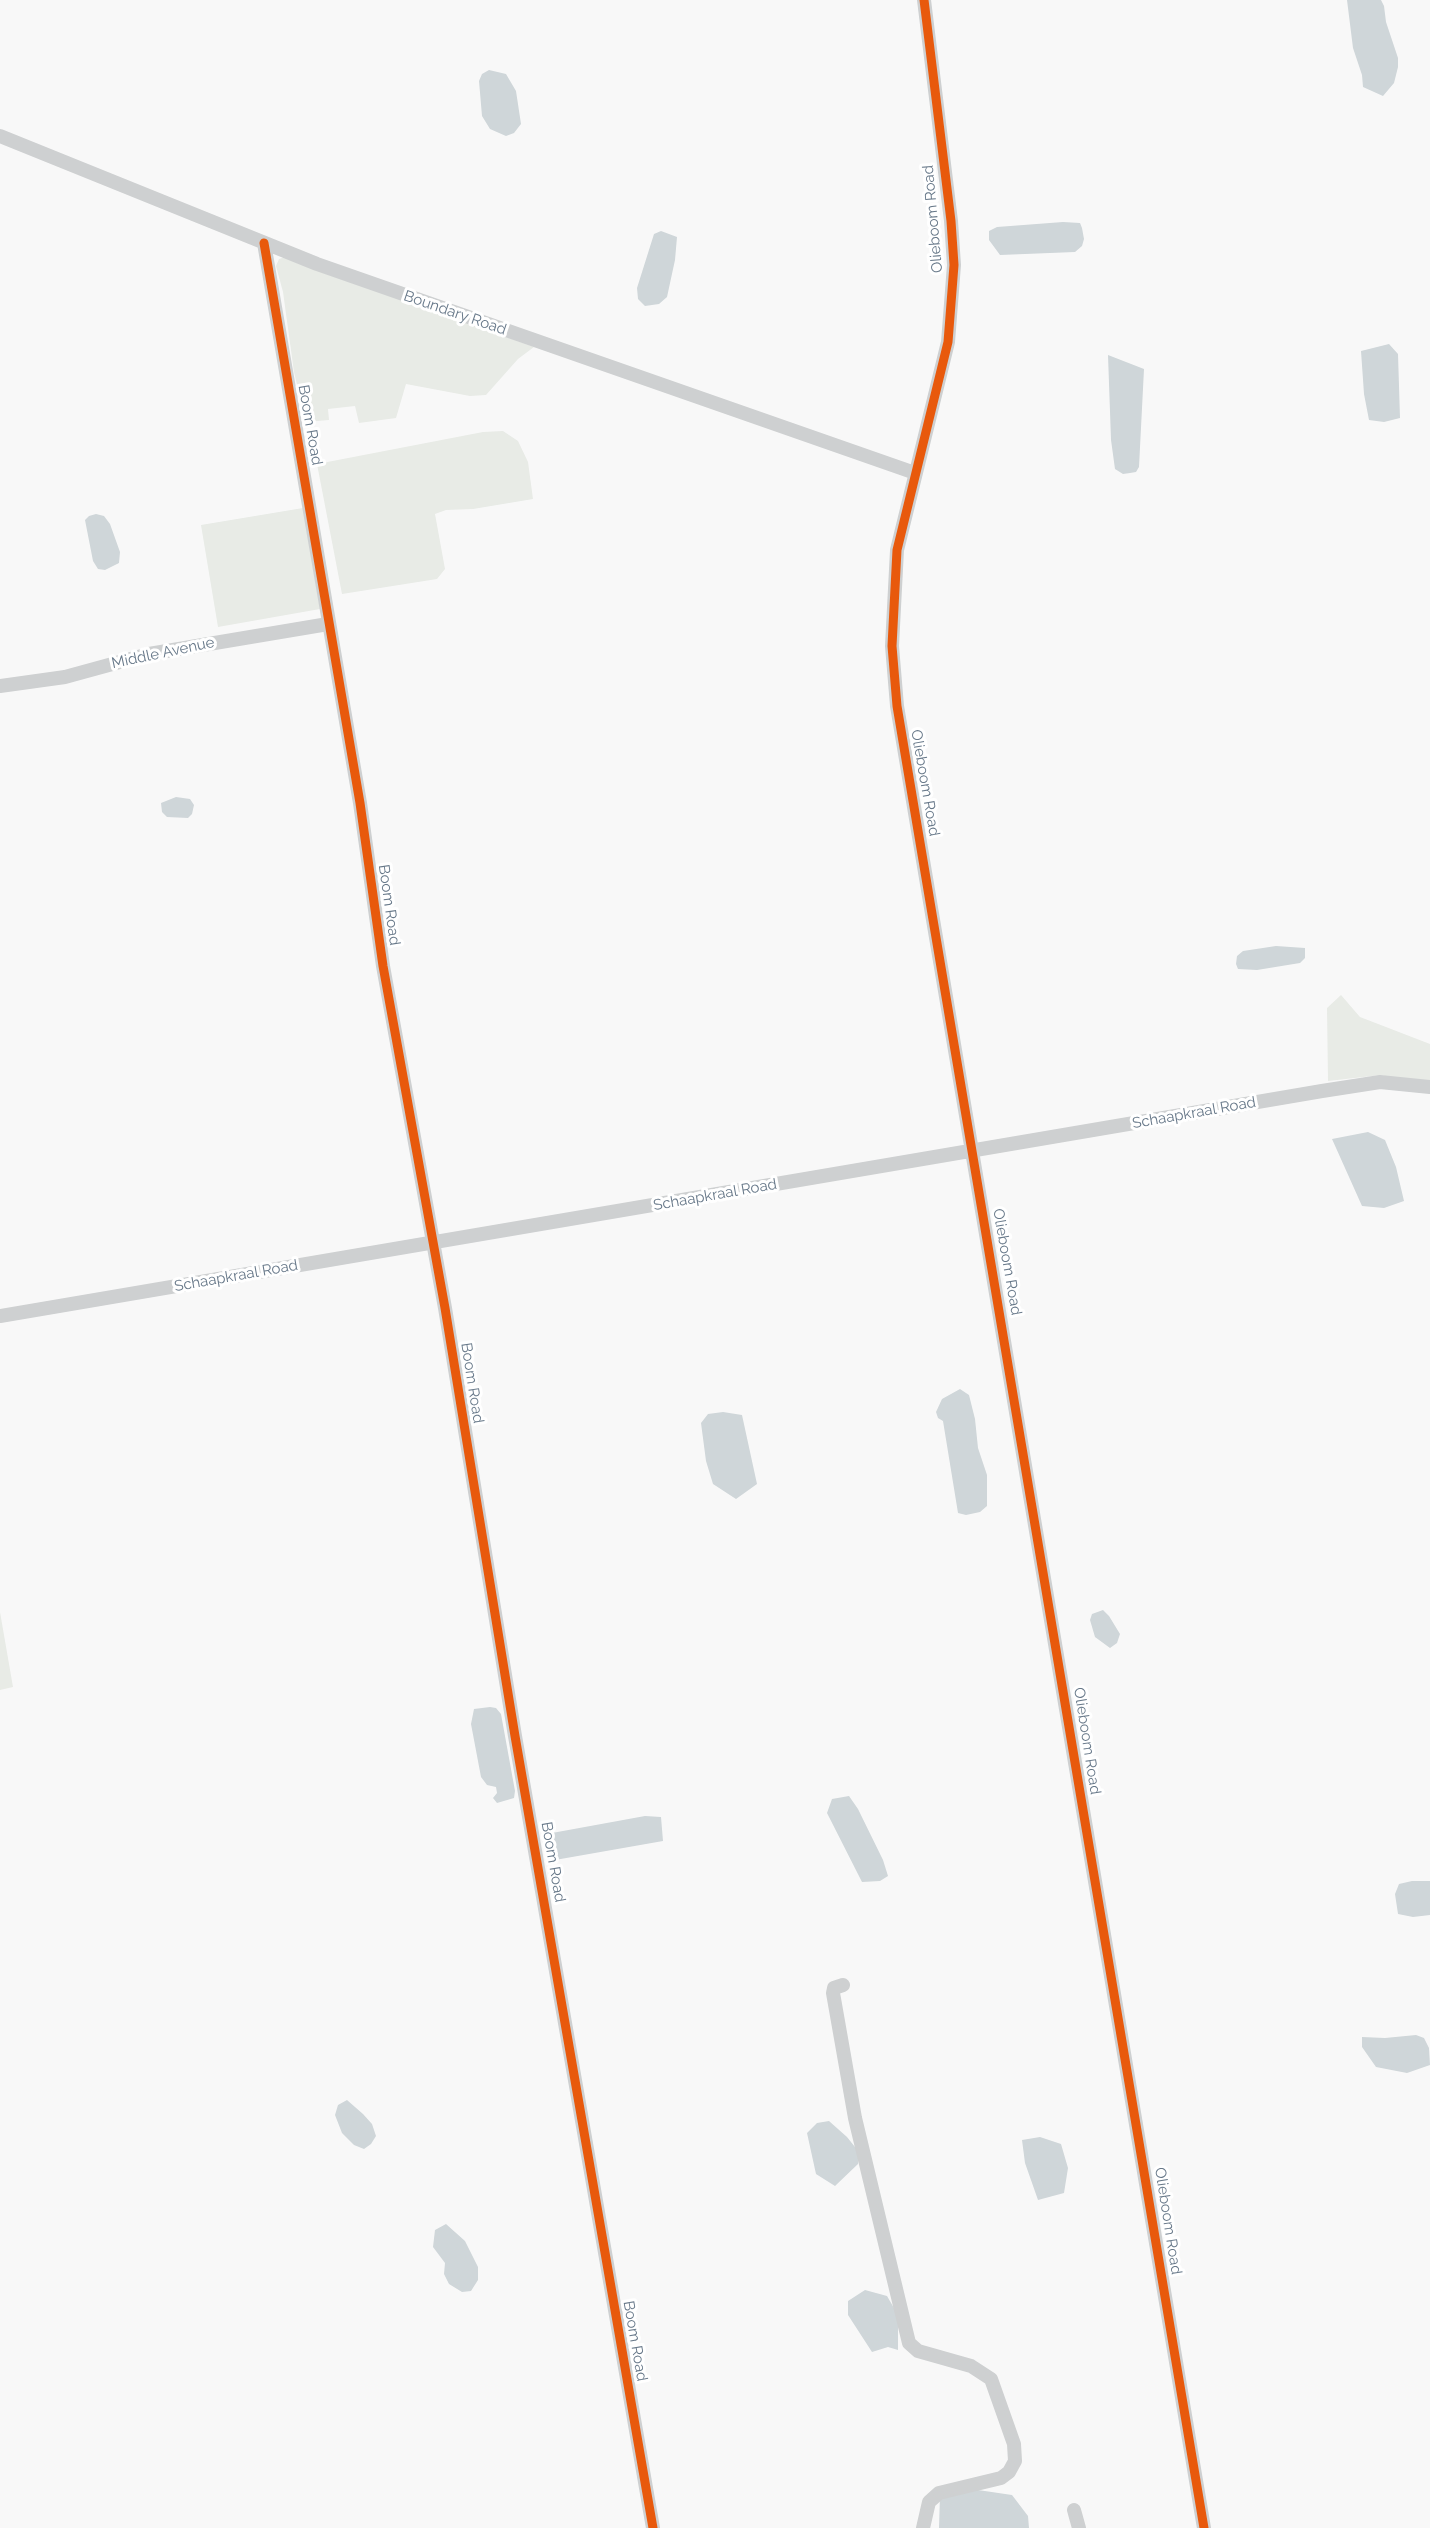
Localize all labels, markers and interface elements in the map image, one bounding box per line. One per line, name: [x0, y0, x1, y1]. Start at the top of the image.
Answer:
street label: Olieboom Road: [919, 164, 947, 274]
street label: Boundary Road: [401, 287, 509, 339]
street label: Boom Road: [294, 383, 326, 467]
street label: Middle Avenue: [110, 633, 216, 673]
street label: Olieboom Road: [907, 728, 943, 838]
street label: Boom Road: [374, 863, 404, 947]
street label: Schaapkraal Road: [1131, 1093, 1257, 1133]
street label: Schaapkraal Road: [652, 1175, 778, 1215]
street label: Olieboom Road: [989, 1207, 1025, 1317]
street label: Schaapkraal Road: [173, 1256, 299, 1296]
street label: Boom Road: [457, 1341, 487, 1425]
street label: Olieboom Road: [1070, 1686, 1104, 1796]
street label: Boom Road: [537, 1820, 569, 1904]
street label: Olieboom Road: [1151, 2166, 1185, 2276]
street label: Boom Road: [619, 2299, 651, 2383]

